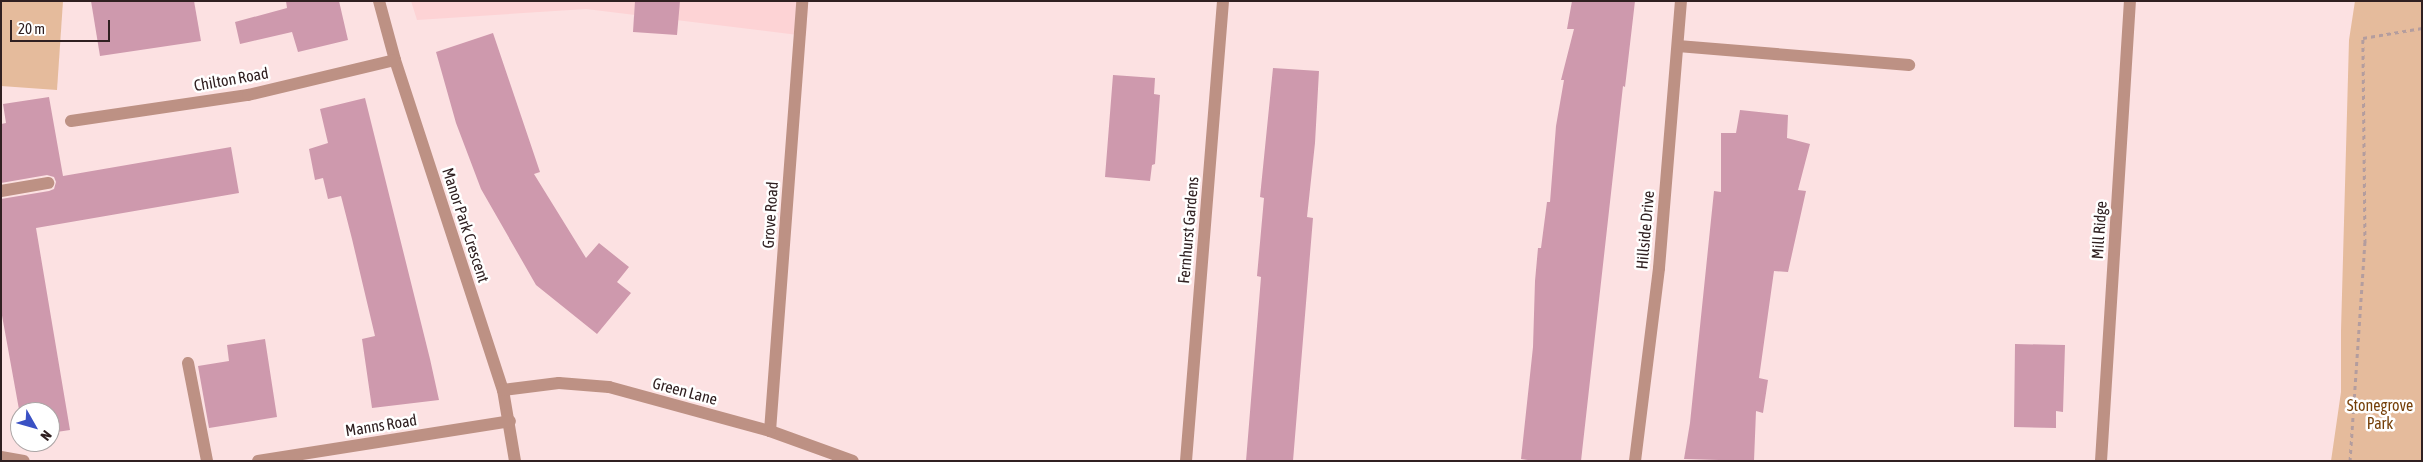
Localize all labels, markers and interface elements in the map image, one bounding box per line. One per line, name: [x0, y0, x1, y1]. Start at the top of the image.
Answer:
scale bar: [12, 10, 112, 42]
text: 20 m: [18, 20, 45, 37]
street label: Chilton Road: [192, 63, 270, 95]
street label: Manor Park Crescent: [438, 165, 494, 285]
street label: Fernhurst Gardens: [1174, 176, 1202, 284]
street label: Grove Road: [758, 181, 782, 249]
street label: Hillside Drive: [1632, 190, 1658, 270]
street label: Mill Ridge: [2087, 200, 2111, 260]
street label: Green Lane: [651, 373, 719, 409]
park label: Stonegrove Park: [2347, 395, 2413, 433]
north arrow: [10, 402, 60, 452]
street label: Manns Road: [344, 410, 418, 440]
text: N: [37, 427, 55, 444]

